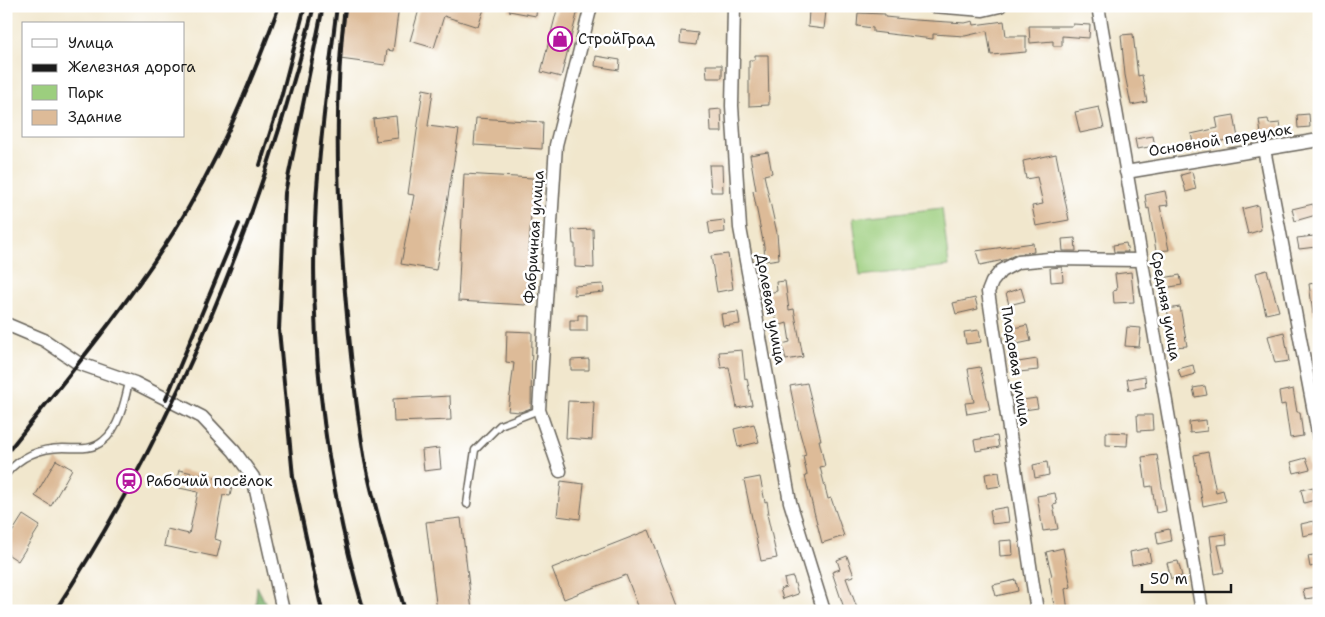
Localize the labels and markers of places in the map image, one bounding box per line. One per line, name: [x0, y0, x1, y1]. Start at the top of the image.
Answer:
shop icon: СтройГрад: [547, 26, 573, 52]
place label: СтройГрад: [578, 29, 656, 49]
station icon: Рабочий посёлок: [116, 468, 142, 494]
place label: Рабочий посёлок: [146, 471, 272, 491]

